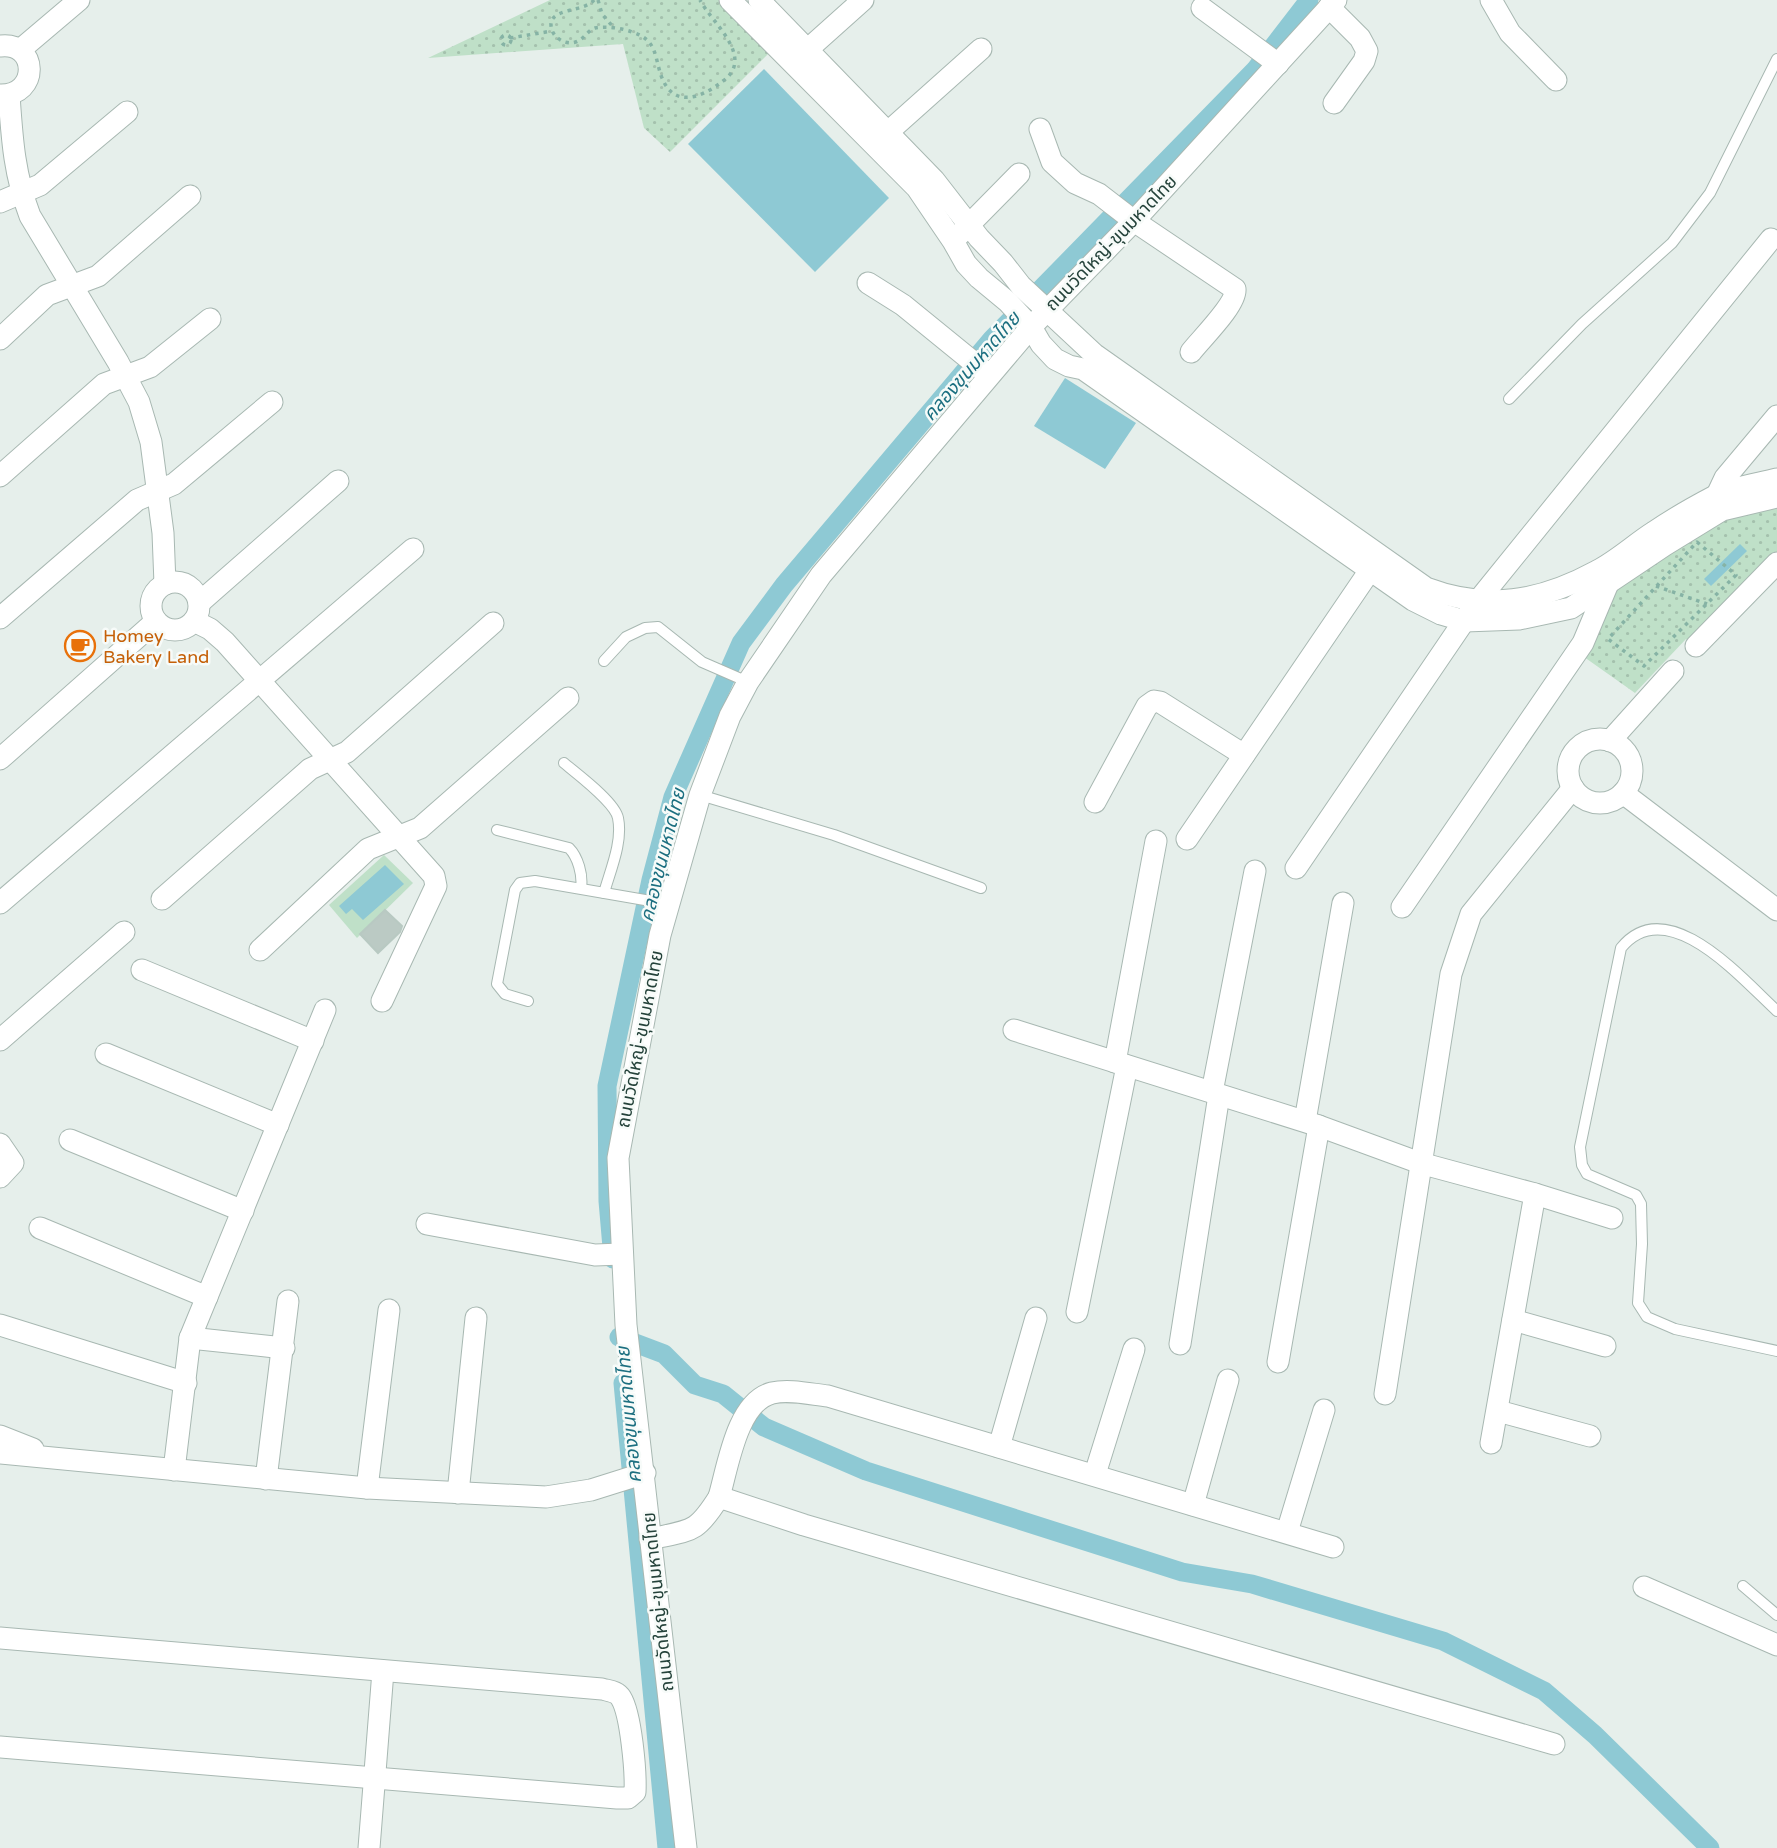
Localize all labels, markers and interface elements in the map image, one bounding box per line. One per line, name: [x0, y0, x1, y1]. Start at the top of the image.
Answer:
street label: ถนนวัดใหญ่-ขุนมหาดไทย: [1040, 170, 1182, 316]
water label: คลองขุนมหาดไทย: [919, 307, 1026, 425]
place label: Homey Bakery Land: [103, 625, 209, 668]
cafe icon: Homey Bakery Land: [63, 629, 97, 663]
water label: คลองขุนมหาดไทย: [636, 785, 691, 924]
street label: ถนนวัดใหญ่-ขุนมหาดไทย: [612, 948, 668, 1130]
water label: คลองขุนมหาดไทย: [612, 1344, 646, 1484]
street label: ถนนวัดใหญ่-ขุนมหาดไทย: [638, 1511, 678, 1693]

